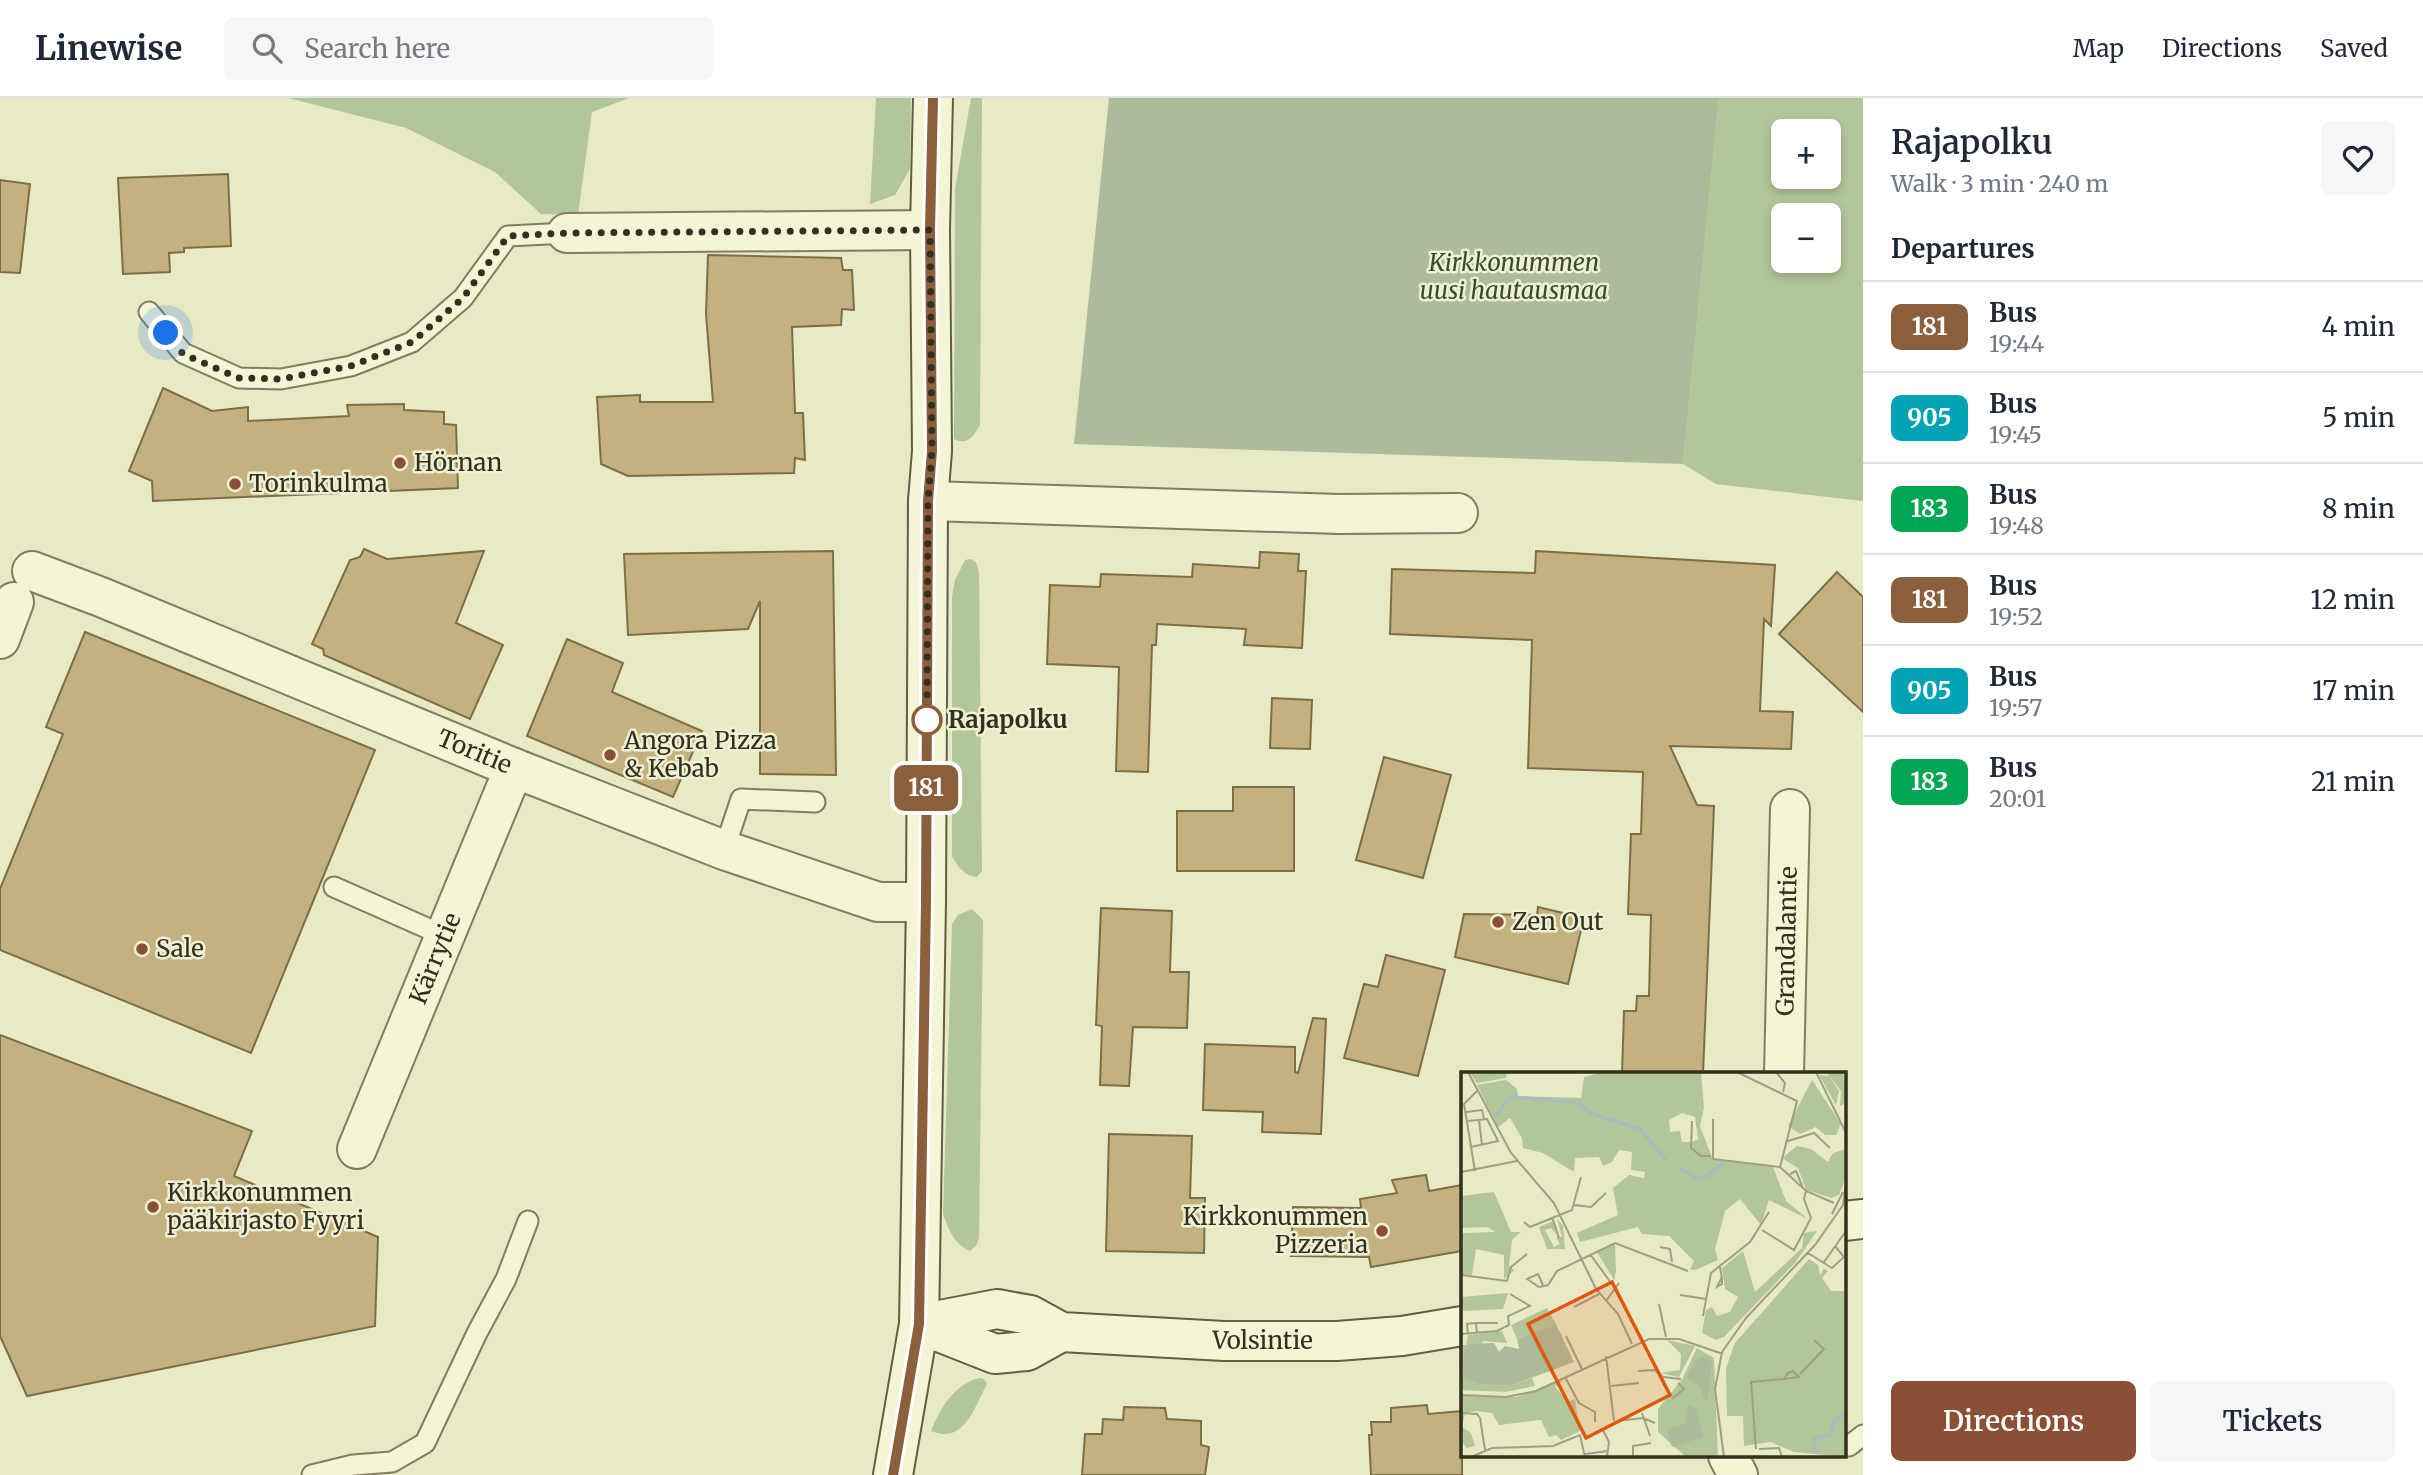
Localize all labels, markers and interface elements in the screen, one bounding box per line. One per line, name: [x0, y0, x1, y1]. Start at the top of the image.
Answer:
search box: [224, 17, 714, 80]
text: Linewise: [35, 28, 182, 69]
icon: search: [248, 29, 286, 67]
text: Search here: [304, 32, 450, 65]
text: Map: [2073, 33, 2124, 64]
text: Directions: [2162, 33, 2282, 64]
text: Saved: [2320, 33, 2388, 64]
map controls: [1771, 119, 1841, 273]
button: +: [1771, 119, 1841, 189]
button: heart: [2321, 121, 2395, 195]
text: Rajapolku: [1891, 122, 2053, 163]
text: Walk · 3 min · 240 m: [1891, 169, 2108, 198]
button: −: [1771, 203, 1841, 273]
text: Departures: [1891, 232, 2035, 265]
park label: Kirkkonummen uusi hautausmaa: [1420, 247, 1608, 306]
text: Bus: [1989, 296, 2037, 329]
text: 4 min: [2321, 310, 2395, 343]
text: 181: [1912, 311, 1947, 342]
your location: [148, 315, 183, 350]
text: 19:44: [1989, 329, 2045, 358]
text: Bus: [1989, 387, 2037, 420]
text: 5 min: [2322, 401, 2395, 434]
text: 905: [1907, 402, 1952, 433]
text: 19:45: [1989, 420, 2042, 449]
place label: Hörnan: [414, 447, 502, 478]
marker: Hörnan: [392, 455, 408, 471]
place label: Torinkulma: [249, 468, 388, 499]
marker: Torinkulma: [227, 476, 243, 492]
text: Bus: [1989, 478, 2037, 511]
text: 8 min: [2322, 492, 2395, 525]
text: 183: [1910, 493, 1949, 524]
text: 19:48: [1989, 511, 2044, 540]
text: Bus: [1989, 569, 2037, 602]
text: 12 min: [2311, 583, 2395, 616]
text: 181: [1912, 584, 1947, 615]
text: 19:52: [1989, 602, 2043, 631]
text: Bus: [1989, 660, 2037, 693]
text: 17 min: [2312, 674, 2395, 707]
text: 905: [1907, 675, 1952, 706]
text: 19:57: [1989, 693, 2042, 722]
place label: Rajapolku: [948, 704, 1068, 735]
marker: Rajapolku: [912, 705, 942, 735]
street label: Toritie: [433, 722, 517, 780]
place label: Angora Pizza & Kebab: [623, 725, 777, 784]
marker: Angora Pizza & Kebab: [602, 747, 618, 763]
text: Bus: [1989, 751, 2037, 784]
line badge: 181: [886, 765, 966, 811]
text: 21 min: [2311, 765, 2395, 798]
text: 183: [1910, 766, 1949, 797]
text: 181: [908, 772, 944, 803]
text: 20:01: [1989, 784, 2046, 813]
street label: Grandalantie: [1769, 866, 1804, 1016]
place label: Zen Out: [1512, 906, 1604, 937]
street label: Kärrytie: [402, 908, 468, 1009]
marker: Zen Out: [1490, 914, 1506, 930]
place label: Sale: [156, 933, 204, 964]
marker: Sale: [134, 941, 150, 957]
inset map: [1461, 1072, 1846, 1458]
place label: Kirkkonummen pääkirjasto Fyyri: [167, 1177, 364, 1236]
marker: Kirkkonummen pääkirjasto Fyyri: [145, 1199, 161, 1215]
place label: Kirkkonummen Pizzeria: [1183, 1201, 1368, 1260]
marker: Kirkkonummen Pizzeria: [1374, 1223, 1390, 1239]
street label: Volsintie: [1210, 1324, 1313, 1356]
button: Directions: [1891, 1381, 2136, 1461]
button: Tickets: [2150, 1381, 2395, 1461]

